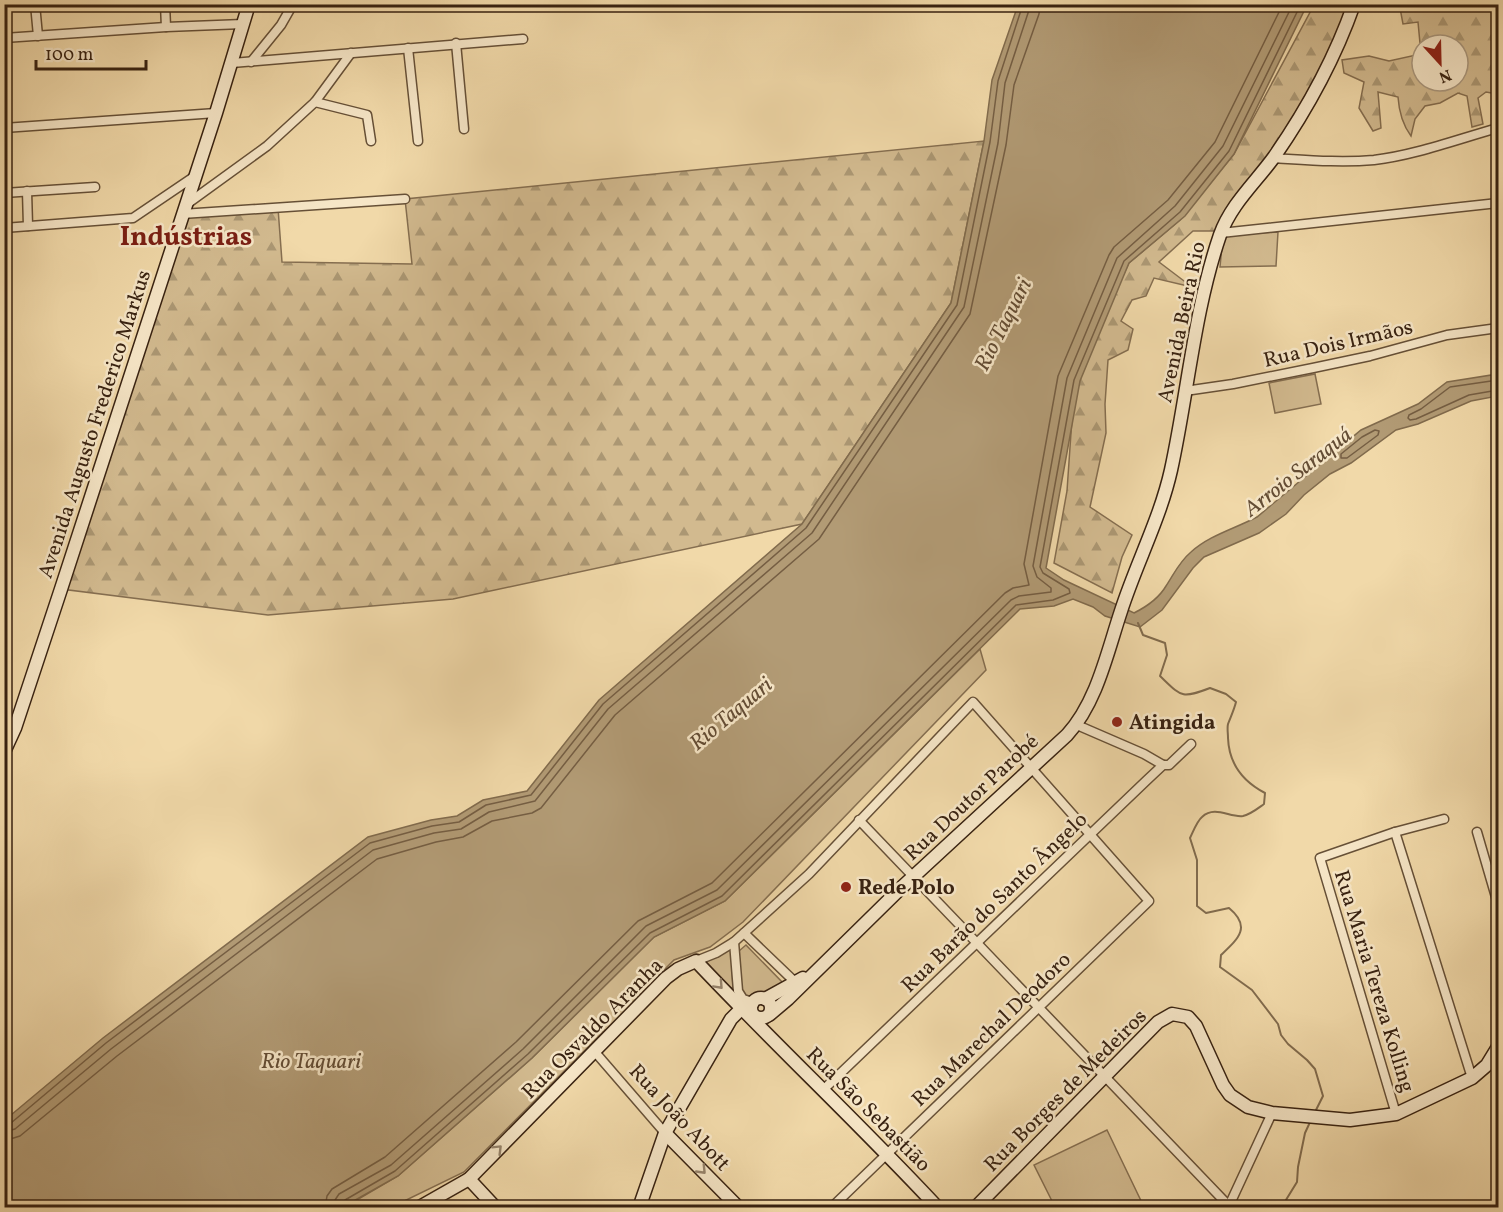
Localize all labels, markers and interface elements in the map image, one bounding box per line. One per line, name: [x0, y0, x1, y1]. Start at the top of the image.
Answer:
scale bar: [36, 33, 146, 71]
north arrow: [1410, 33, 1470, 93]
text: 100 m: [45, 43, 94, 68]
text: N: [1435, 63, 1454, 88]
district label: Indústrias: [120, 219, 252, 257]
street label: Avenida Beira Rio: [1151, 239, 1214, 406]
street label: Avenida Augusto Frederico Markus: [32, 267, 159, 582]
water label: Rio Taquari: [968, 273, 1041, 377]
street label: Rua Dois Irmãos: [1261, 313, 1416, 376]
water label: Arroio Saraquá: [1237, 421, 1359, 526]
water label: Rio Taquari: [683, 671, 780, 759]
place label: Atingida: [1129, 709, 1215, 738]
marker: Atingida: [1110, 715, 1124, 729]
street label: Rua Doutor Parobé: [898, 728, 1046, 868]
street label: Rua Barão do Santo Ângelo: [895, 806, 1095, 1000]
street label: Rua Maria Tereza Kolling: [1326, 867, 1421, 1096]
place label: Rede Polo: [858, 874, 955, 903]
marker: Rede Polo: [839, 880, 853, 894]
street label: Rua Marechal Deodoro: [906, 946, 1078, 1114]
street label: Rua Osvaldo Aranha: [516, 952, 670, 1106]
one-way arrow: [711, 978, 722, 989]
street label: Rua Borges de Medeiros: [978, 1003, 1154, 1179]
street label: Rua São Sebastião: [799, 1041, 937, 1179]
water label: Rio Taquari: [261, 1047, 362, 1078]
street label: Rua João Abott: [622, 1058, 736, 1178]
one-way arrow: [491, 1146, 502, 1157]
one-way arrow: [695, 1164, 706, 1174]

